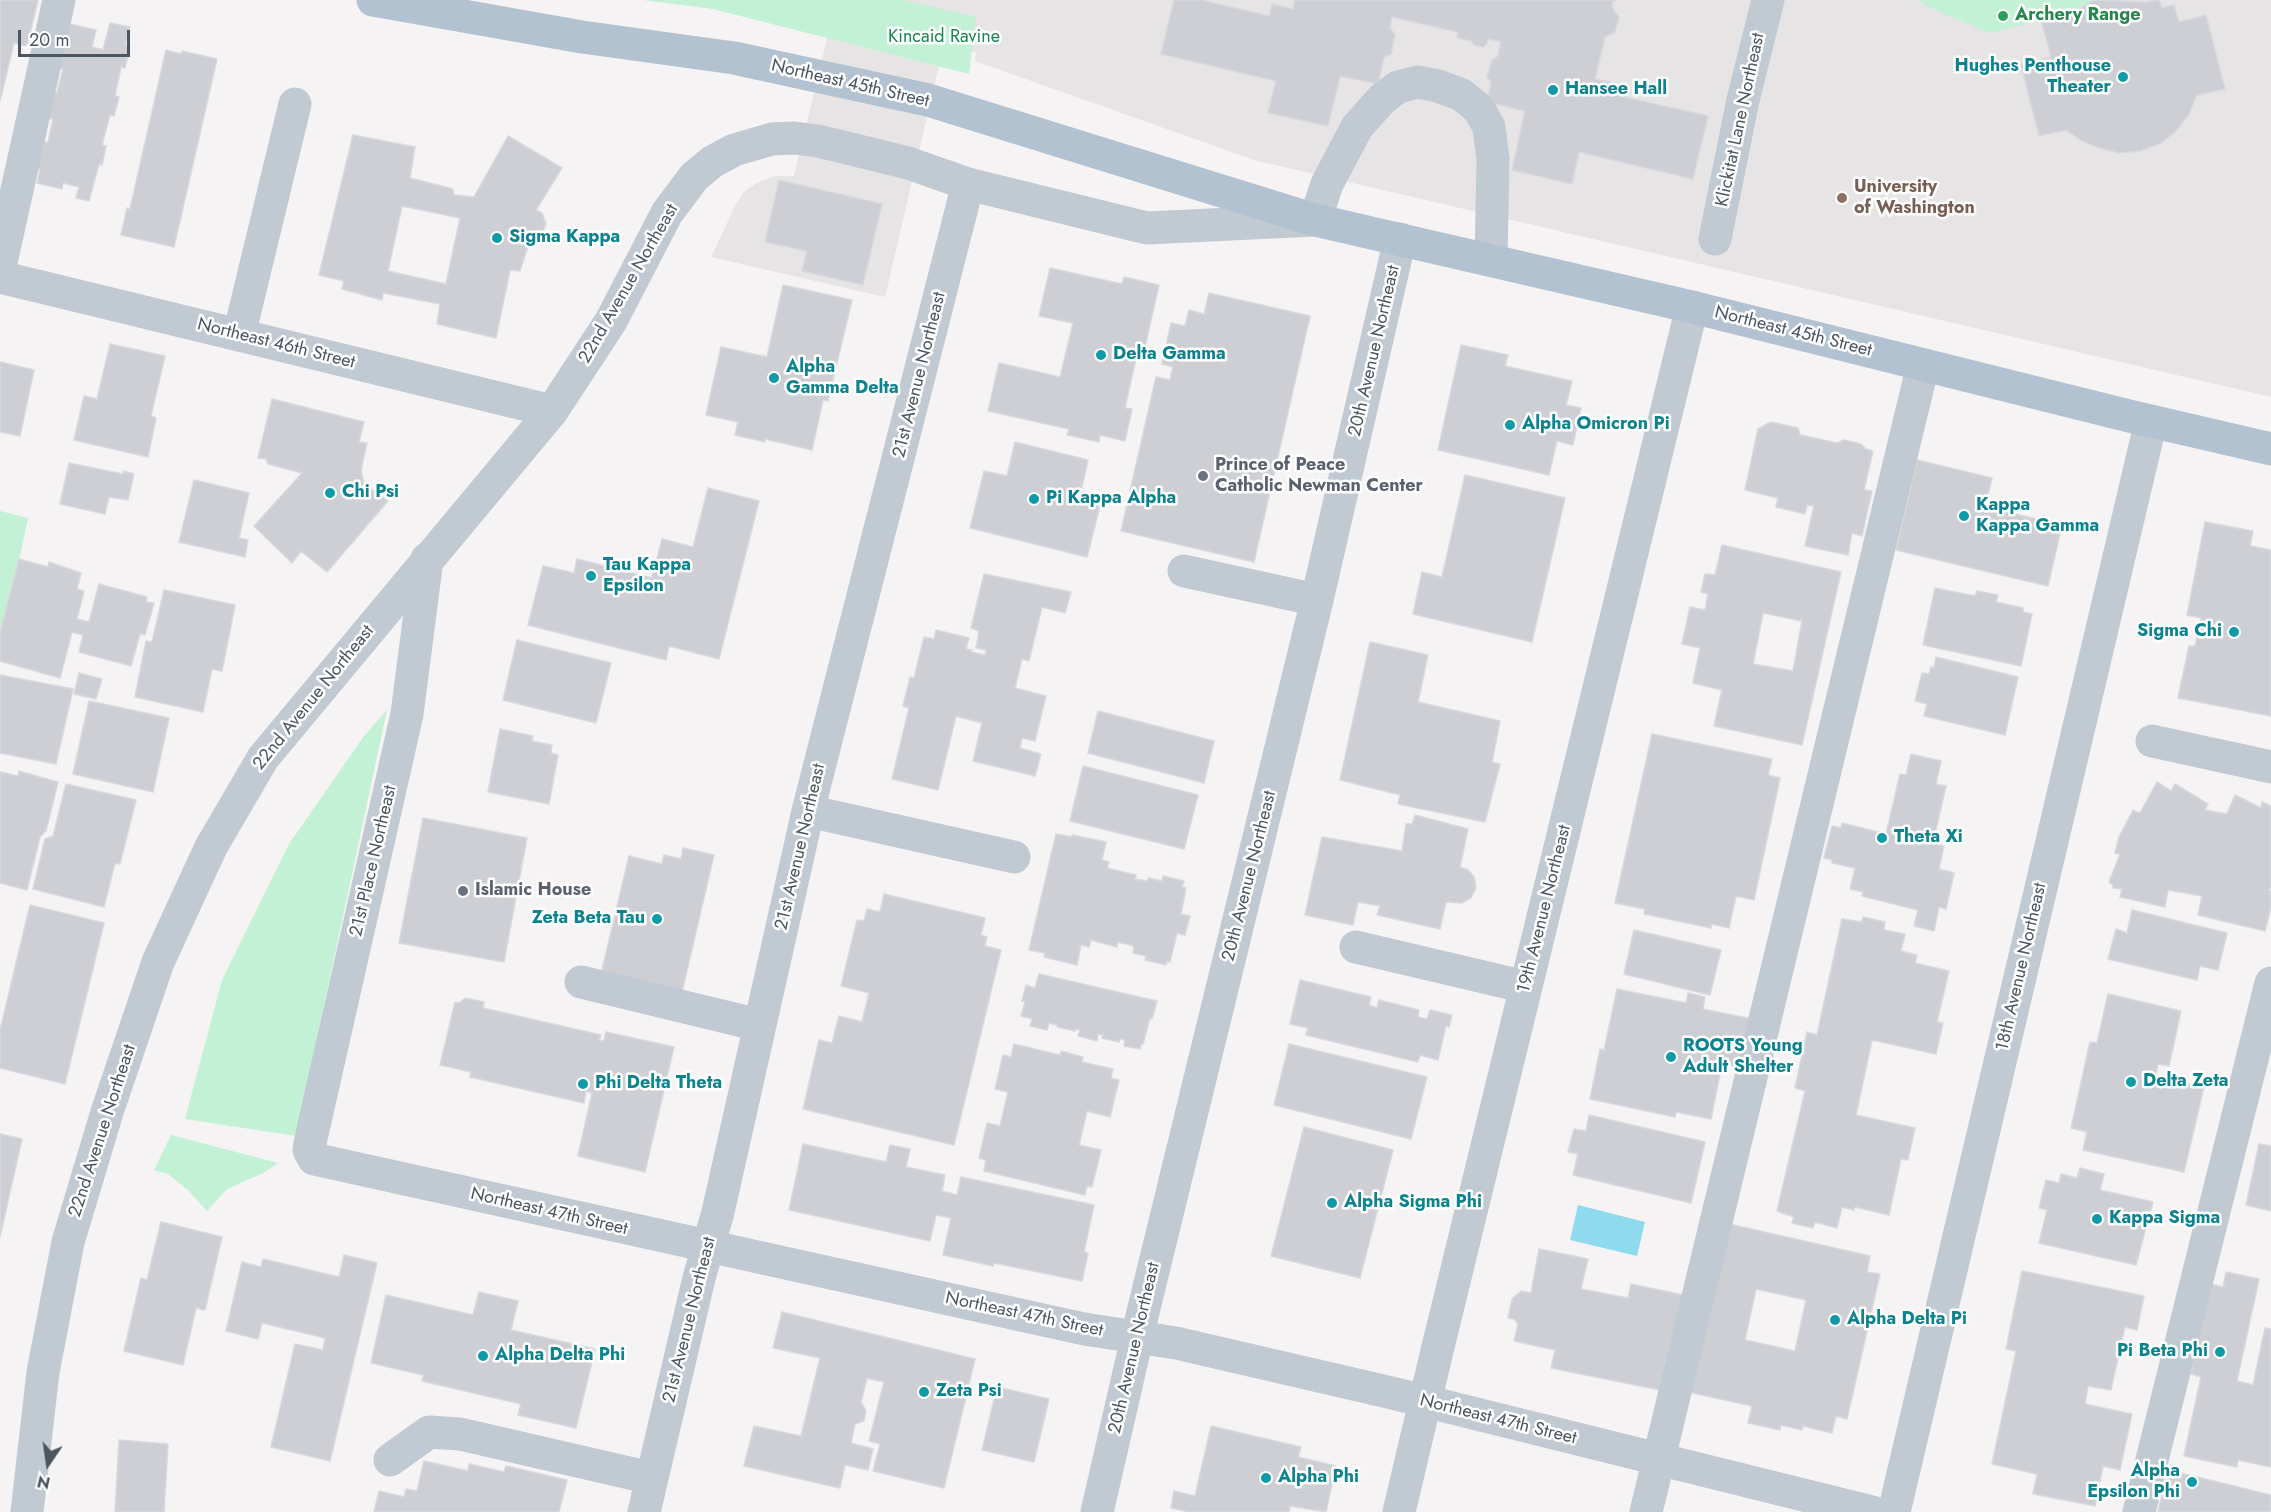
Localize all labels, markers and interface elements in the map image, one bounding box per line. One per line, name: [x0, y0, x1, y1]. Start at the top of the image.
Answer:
place label: Archery Range: [2015, 5, 2141, 27]
marker: Archery Range: [1996, 9, 2010, 23]
scale bar: [21, 18, 134, 56]
text: 20 m: [29, 27, 69, 53]
park label: Kincaid Ravine: [888, 27, 1000, 49]
street label: Klickitat Lane Northeast: [1712, 31, 1770, 209]
street label: Northeast 45th Street: [769, 55, 931, 113]
place label: Hughes Penthouse Theater: [1955, 56, 2111, 98]
marker: Hughes Penthouse Theater: [2116, 70, 2130, 84]
place label: Hansee Hall: [1565, 79, 1667, 101]
marker: Hansee Hall: [1546, 83, 1560, 97]
place label: University of Washington: [1854, 177, 1975, 219]
marker: University of Washington: [1835, 191, 1849, 205]
street label: 22nd Avenue Northeast: [575, 201, 683, 367]
place label: Sigma Kappa: [509, 227, 620, 249]
marker: Sigma Kappa: [490, 231, 504, 245]
street label: 20th Avenue Northeast: [1345, 263, 1405, 439]
street label: 21st Avenue Northeast: [889, 290, 951, 460]
street label: Northeast 45th Street: [1712, 302, 1874, 362]
street label: Northeast 46th Street: [195, 314, 357, 374]
place label: Delta Gamma: [1113, 344, 1226, 366]
marker: Delta Gamma: [1094, 348, 1108, 362]
place label: Alpha Gamma Delta: [786, 357, 899, 400]
marker: Alpha Gamma Delta: [767, 371, 781, 385]
place label: Alpha Omicron Pi: [1522, 414, 1670, 436]
marker: Alpha Omicron Pi: [1503, 418, 1517, 432]
place label: Prince of Peace Catholic Newman Center: [1215, 455, 1423, 498]
marker: Prince of Peace Catholic Newman Center: [1196, 469, 1210, 483]
place label: Chi Psi: [342, 482, 399, 504]
marker: Chi Psi: [323, 486, 337, 500]
place label: Pi Kappa Alpha: [1046, 488, 1176, 510]
marker: Pi Kappa Alpha: [1027, 492, 1041, 506]
place label: Kappa Kappa Gamma: [1976, 495, 2099, 538]
marker: Kappa Kappa Gamma: [1957, 509, 1971, 523]
place label: Tau Kappa Epsilon: [603, 555, 691, 598]
marker: Tau Kappa Epsilon: [584, 569, 598, 583]
street label: 22nd Avenue Northeast: [249, 621, 379, 775]
place label: Sigma Chi: [2137, 621, 2222, 643]
marker: Sigma Chi: [2227, 625, 2241, 639]
street label: 21st Avenue Northeast: [771, 762, 831, 932]
street label: 21st Place Northeast: [346, 783, 402, 939]
street label: 20th Avenue Northeast: [1218, 789, 1282, 963]
street label: 19th Avenue Northeast: [1514, 823, 1576, 995]
place label: Theta Xi: [1894, 827, 1963, 849]
marker: Theta Xi: [1875, 831, 1889, 845]
place label: Islamic House: [475, 880, 591, 902]
street label: 18th Avenue Northeast: [1992, 881, 2052, 1053]
marker: Islamic House: [456, 884, 470, 898]
place label: Zeta Beta Tau: [532, 908, 645, 930]
marker: Zeta Beta Tau: [650, 912, 664, 926]
place label: ROOTS Young Adult Shelter: [1683, 1036, 1803, 1078]
street label: 22nd Avenue Northeast: [65, 1042, 141, 1220]
marker: ROOTS Young Adult Shelter: [1664, 1050, 1678, 1064]
place label: Delta Zeta: [2143, 1071, 2229, 1093]
place label: Phi Delta Theta: [595, 1073, 722, 1095]
marker: Delta Zeta: [2124, 1075, 2138, 1089]
marker: Phi Delta Theta: [576, 1077, 590, 1091]
street label: Northeast 47th Street: [468, 1183, 630, 1241]
place label: Alpha Sigma Phi: [1344, 1192, 1482, 1214]
marker: Alpha Sigma Phi: [1325, 1196, 1339, 1210]
place label: Kappa Sigma: [2109, 1208, 2220, 1230]
marker: Kappa Sigma: [2090, 1212, 2104, 1226]
street label: 21st Avenue Northeast: [659, 1235, 721, 1405]
street label: 20th Avenue Northeast: [1105, 1260, 1165, 1436]
street label: Northeast 47th Street: [943, 1288, 1105, 1342]
place label: Alpha Delta Pi: [1847, 1309, 1967, 1331]
marker: Alpha Delta Pi: [1828, 1313, 1842, 1327]
place label: Pi Beta Phi: [2117, 1341, 2208, 1363]
place label: Alpha Delta Phi: [495, 1345, 625, 1367]
marker: Pi Beta Phi: [2213, 1345, 2227, 1359]
marker: Alpha Delta Phi: [476, 1349, 490, 1363]
place label: Zeta Psi: [936, 1381, 1002, 1403]
marker: Zeta Psi: [917, 1385, 931, 1399]
street label: Northeast 47th Street: [1417, 1390, 1579, 1450]
north arrow: [18, 1434, 78, 1494]
place label: Alpha Epsilon Phi: [2087, 1461, 2180, 1504]
place label: Alpha Phi: [1278, 1467, 1359, 1489]
text: N: [35, 1469, 53, 1495]
marker: Alpha Phi: [1259, 1471, 1273, 1485]
marker: Alpha Epsilon Phi: [2185, 1475, 2199, 1489]

